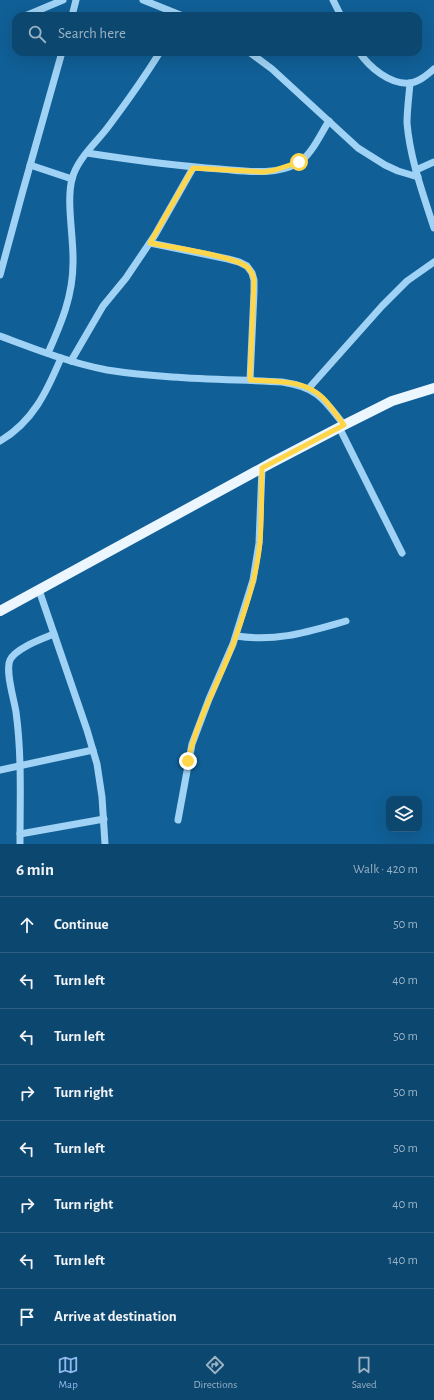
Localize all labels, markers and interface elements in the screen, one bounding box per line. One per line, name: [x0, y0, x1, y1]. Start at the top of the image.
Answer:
search box: [12, 12, 422, 56]
icon: search: [26, 23, 48, 45]
text: Search here: [58, 26, 126, 41]
route start: [290, 153, 308, 171]
route end: [179, 752, 197, 770]
map controls: [386, 796, 422, 832]
button: layers: [386, 796, 422, 832]
text: 6 min: [16, 861, 54, 878]
text: Walk · 420 m: [353, 863, 418, 876]
icon: ahead: [16, 914, 38, 936]
text: Continue: [54, 917, 109, 932]
text: 50 m: [393, 918, 418, 931]
icon: left: [16, 970, 38, 992]
text: Turn left: [54, 973, 105, 988]
text: 40 m: [392, 974, 418, 987]
icon: left: [16, 1026, 38, 1048]
text: Turn left: [54, 1029, 105, 1044]
text: 50 m: [393, 1030, 418, 1043]
icon: right: [16, 1082, 38, 1104]
text: Turn right: [54, 1085, 113, 1100]
text: 50 m: [393, 1086, 418, 1099]
icon: left: [16, 1138, 38, 1160]
text: Turn left: [54, 1141, 105, 1156]
text: 50 m: [393, 1142, 418, 1155]
icon: right: [16, 1194, 38, 1216]
text: Turn right: [54, 1197, 113, 1212]
text: 40 m: [392, 1198, 418, 1211]
icon: left: [16, 1250, 38, 1272]
text: Turn left: [54, 1253, 105, 1268]
text: 140 m: [388, 1254, 418, 1267]
icon: arrive: [16, 1306, 38, 1328]
text: Arrive at destination: [54, 1309, 177, 1324]
tab: Map: [57, 1354, 79, 1391]
tab: Directions: [193, 1354, 237, 1391]
tab: Saved: [352, 1354, 377, 1391]

